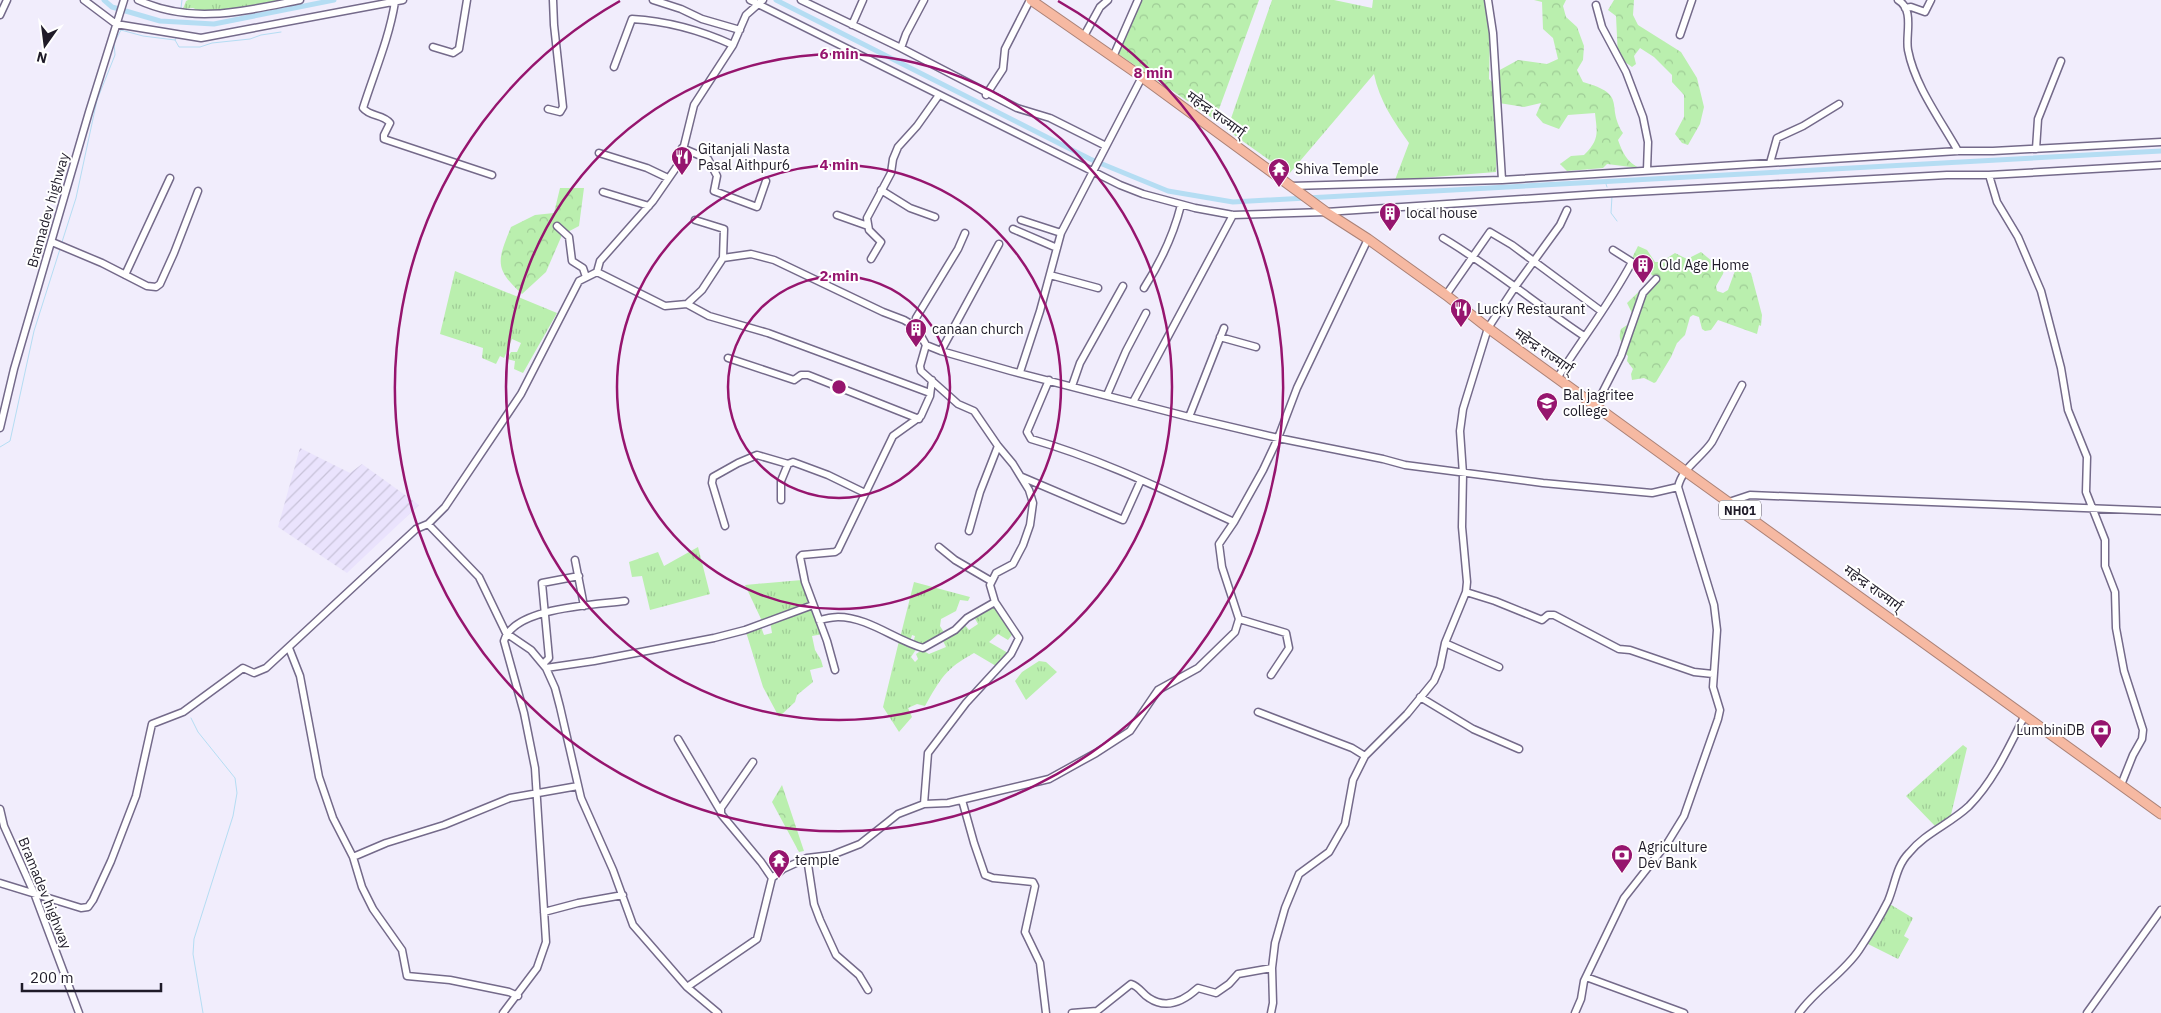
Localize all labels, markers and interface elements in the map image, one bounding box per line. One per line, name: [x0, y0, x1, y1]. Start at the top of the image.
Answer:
north arrow: [20, 20, 70, 70]
text: 6 min: [819, 44, 859, 63]
text: N: [35, 48, 49, 68]
text: 8 min: [1133, 63, 1173, 82]
street label: महेन्द्र राज्मार्ग्: [1183, 87, 1250, 143]
place label: Gitanjali Nasta Pasal Aithpur6: [698, 140, 790, 174]
restaurant icon: Gitanjali Nasta Pasal Aithpur6: [670, 145, 694, 176]
street label: Bramadev highway: [23, 150, 73, 270]
text: 4 min: [819, 155, 859, 174]
temple icon: Shiva Temple: [1267, 157, 1291, 188]
place label: Shiva Temple: [1295, 160, 1379, 178]
building icon: local house: [1378, 201, 1402, 232]
place label: local house: [1406, 204, 1478, 222]
building icon: Old Age Home: [1631, 253, 1655, 284]
place label: Old Age Home: [1659, 256, 1749, 274]
text: 2 min: [819, 266, 859, 285]
restaurant icon: Lucky Restaurant: [1449, 297, 1473, 328]
place label: Lucky Restaurant: [1477, 300, 1586, 318]
building icon: canaan church: [904, 317, 928, 348]
place label: canaan church: [932, 320, 1024, 338]
street label: महेन्द्र राज्मार्ग्: [1510, 324, 1579, 380]
centre of rings: [830, 378, 848, 396]
place label: Bal jagritee college: [1563, 386, 1634, 420]
school or university icon: Bal jagritee college: [1535, 391, 1559, 422]
road number: NH01: [1719, 500, 1761, 520]
street label: महेन्द्र राज्मार्ग्: [1840, 561, 1907, 617]
bank icon: LumbiniDB: [2089, 718, 2113, 749]
place label: LumbiniDB: [2016, 721, 2085, 739]
street label: Bramadev highway: [14, 834, 76, 952]
place label: Agriculture Dev Bank: [1638, 838, 1708, 872]
bank icon: Agriculture Dev Bank: [1610, 843, 1634, 874]
temple icon: temple: [767, 848, 791, 879]
place label: temple: [795, 851, 840, 869]
scale bar: [22, 960, 161, 992]
text: 200 m: [30, 968, 74, 987]

